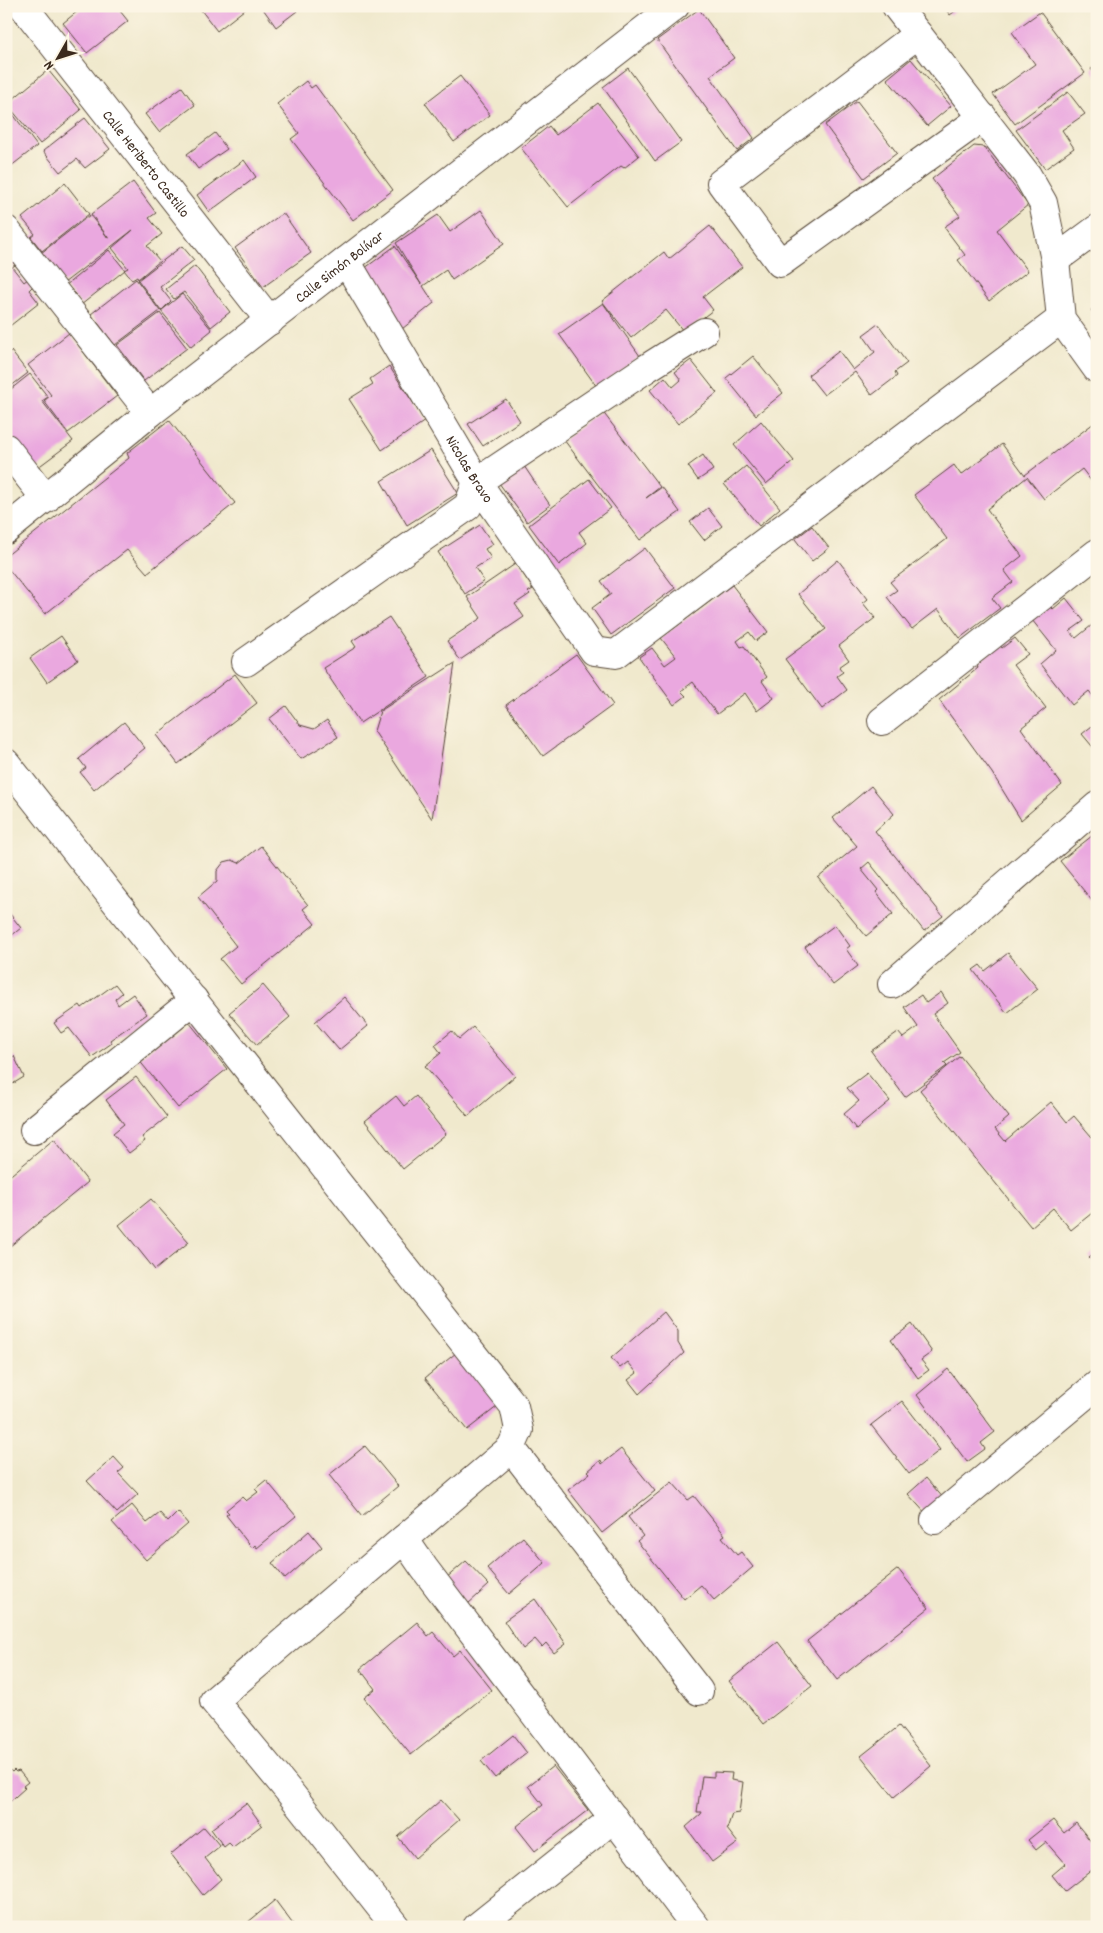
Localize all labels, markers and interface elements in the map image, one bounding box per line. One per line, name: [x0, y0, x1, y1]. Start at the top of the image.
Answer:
north arrow: [32, 32, 82, 82]
text: N: [39, 56, 59, 74]
street label: Calle Heriberto Castillo: [96, 106, 194, 223]
street label: Calle Simón Bolívar: [291, 226, 390, 309]
street label: Nicolas Bravo: [439, 432, 498, 509]

